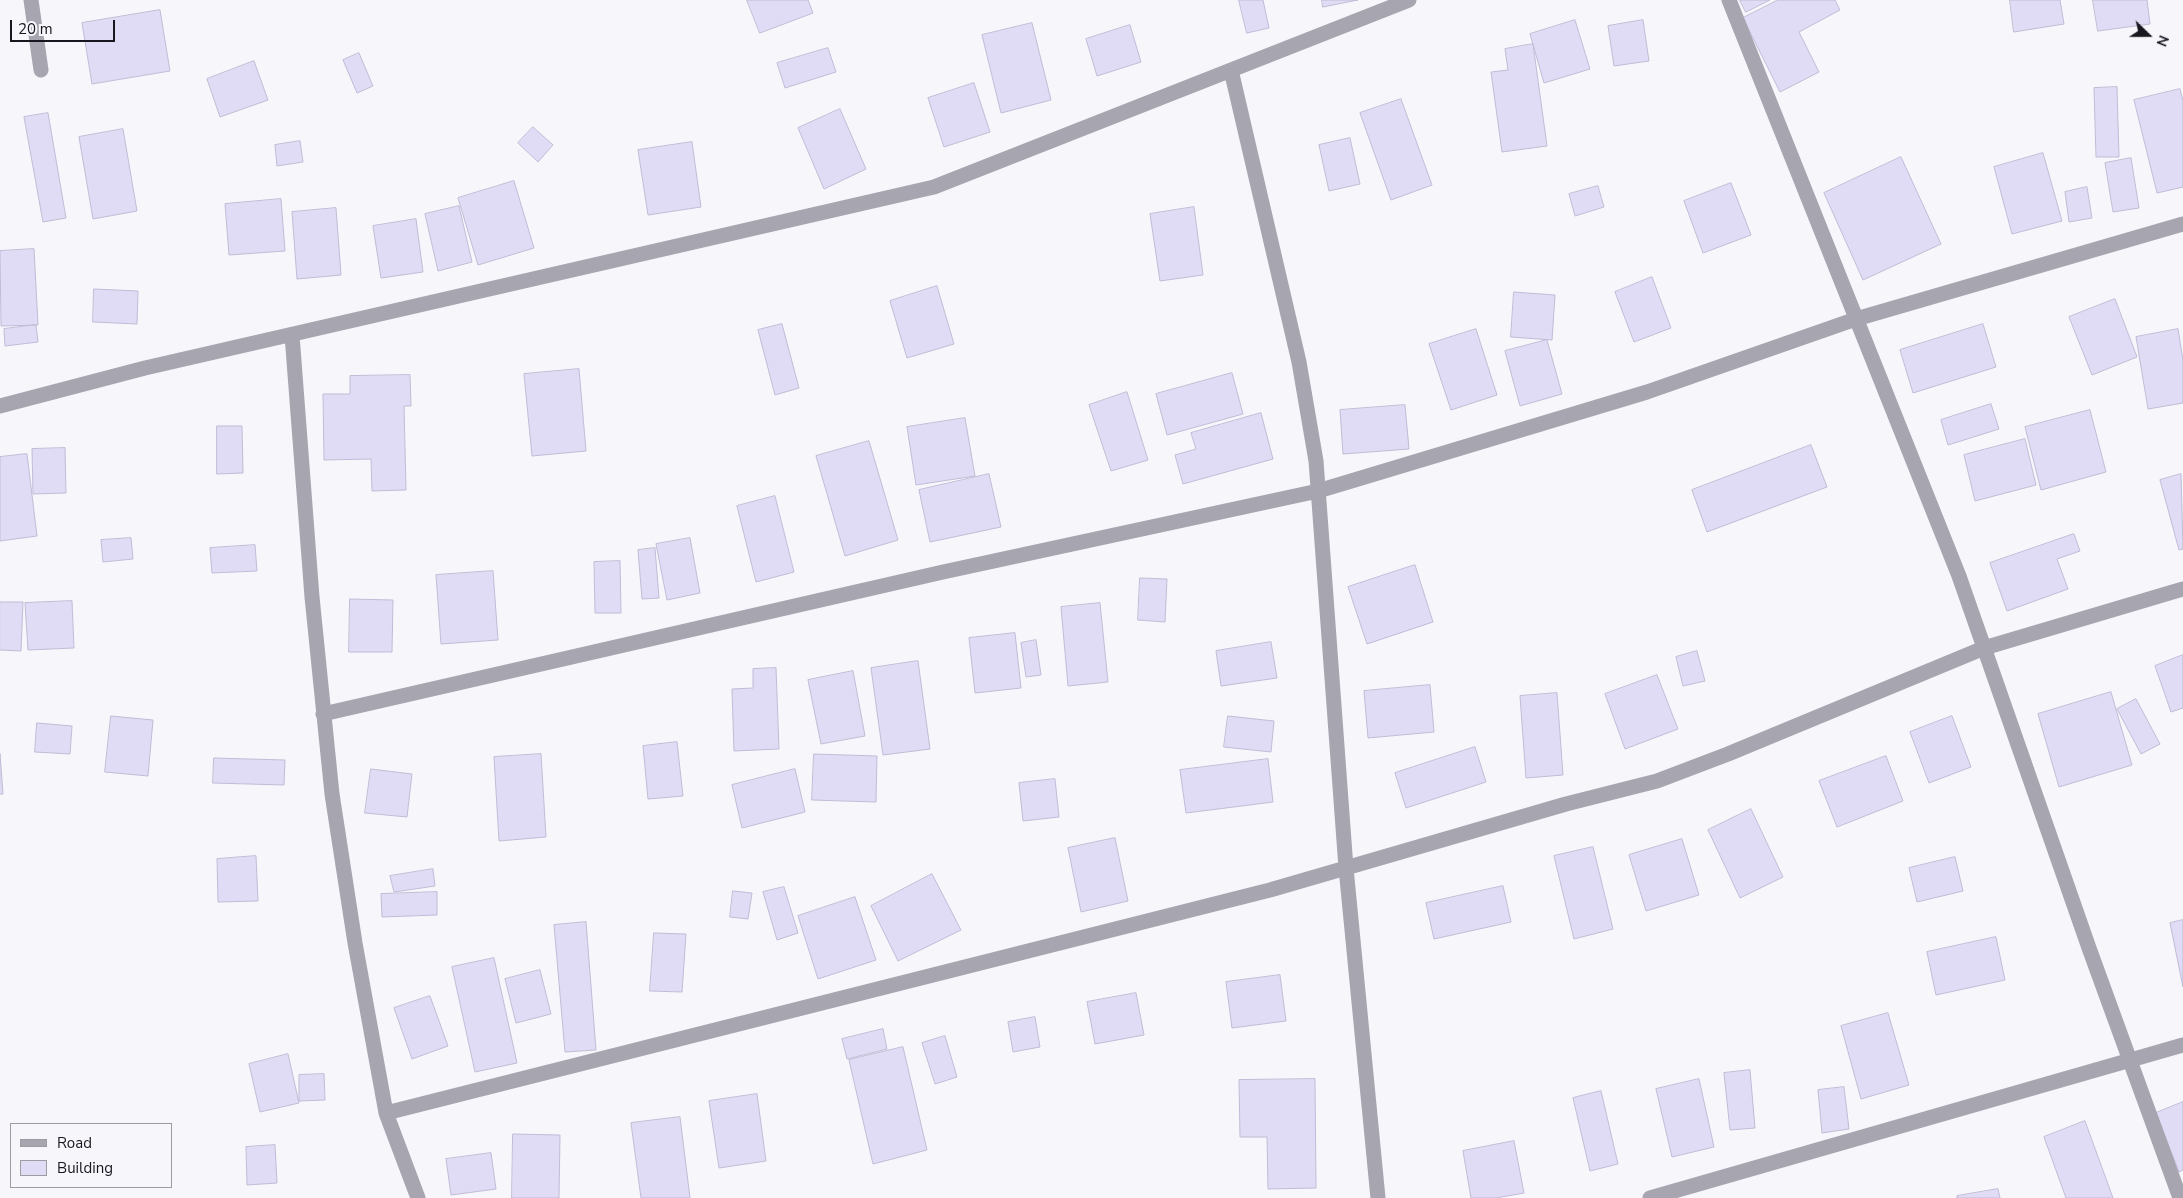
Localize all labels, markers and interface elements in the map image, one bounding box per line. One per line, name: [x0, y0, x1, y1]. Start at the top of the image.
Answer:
scale bar: [12, 10, 118, 42]
north arrow: [2123, 10, 2173, 60]
text: 20 m: [18, 19, 53, 39]
text: N: [2152, 32, 2173, 49]
legend: [10, 1123, 172, 1188]
text: Road: [57, 1133, 92, 1153]
text: Building: [57, 1158, 113, 1178]

